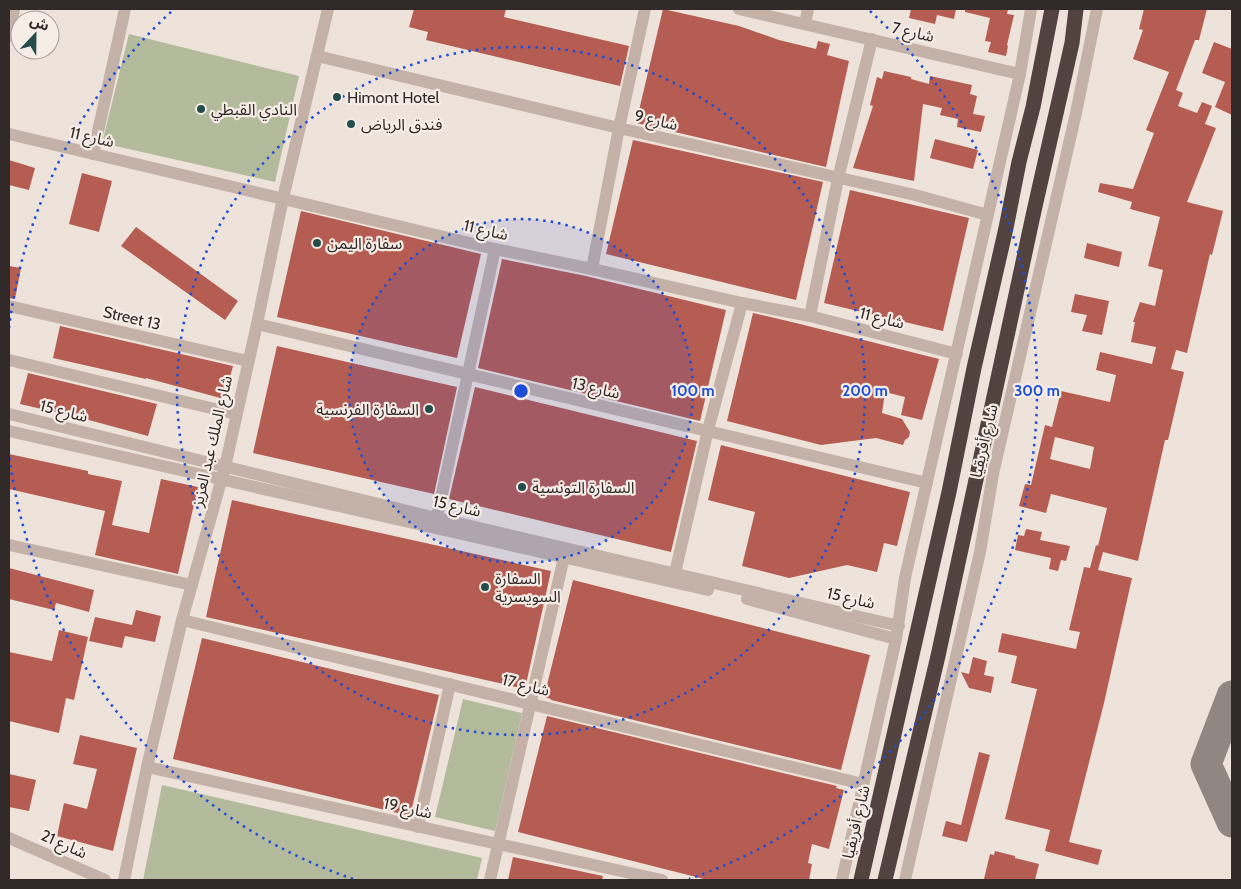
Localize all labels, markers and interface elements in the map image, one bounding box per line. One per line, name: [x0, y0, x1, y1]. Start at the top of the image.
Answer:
north arrow: [10, 10, 60, 60]
text: ش: [28, 11, 52, 35]
street label: شارع 7: [889, 18, 936, 49]
place label: Himont Hotel: [347, 88, 439, 107]
marker: Himont Hotel: [331, 91, 343, 103]
place label: النادي القبطي: [211, 100, 297, 121]
marker: النادي القبطي: [195, 103, 207, 115]
street label: شارع 9: [632, 106, 680, 137]
place label: فندق الرياض: [361, 115, 442, 134]
marker: فندق الرياض: [345, 118, 357, 130]
street label: شارع 11: [67, 123, 116, 154]
street label: شارع 11: [461, 216, 510, 247]
place label: سفارة اليمن: [327, 234, 402, 253]
marker: سفارة اليمن: [311, 237, 323, 249]
street label: Street 13: [101, 302, 163, 334]
street label: شارع 11: [857, 303, 906, 336]
street label: شارع 13: [569, 373, 622, 406]
street label: شارع الملك عبد العزيز: [187, 374, 239, 510]
centre of rings: [512, 382, 530, 400]
text: 100 m: [671, 382, 715, 400]
text: 200 m: [842, 382, 888, 400]
text: 300 m: [1014, 382, 1060, 400]
street label: شارع 15: [37, 396, 90, 429]
place label: السفارة الفرنسية: [316, 400, 419, 419]
street label: شارع أفريقيا: [966, 402, 1005, 480]
marker: السفارة الفرنسية: [423, 403, 435, 415]
place label: السفارة التونسية: [532, 478, 635, 497]
marker: السفارة التونسية: [516, 481, 528, 493]
street label: شارع 15: [430, 491, 483, 524]
place label: السفارة السويسرية: [495, 569, 561, 606]
marker: السفارة السويسرية: [479, 581, 491, 593]
street label: شارع 15: [824, 583, 877, 616]
street label: شارع 17: [500, 670, 552, 703]
street label: شارع أفريقيا: [838, 783, 877, 861]
street label: شارع 19: [381, 794, 434, 825]
street label: شارع 21: [37, 825, 90, 865]

